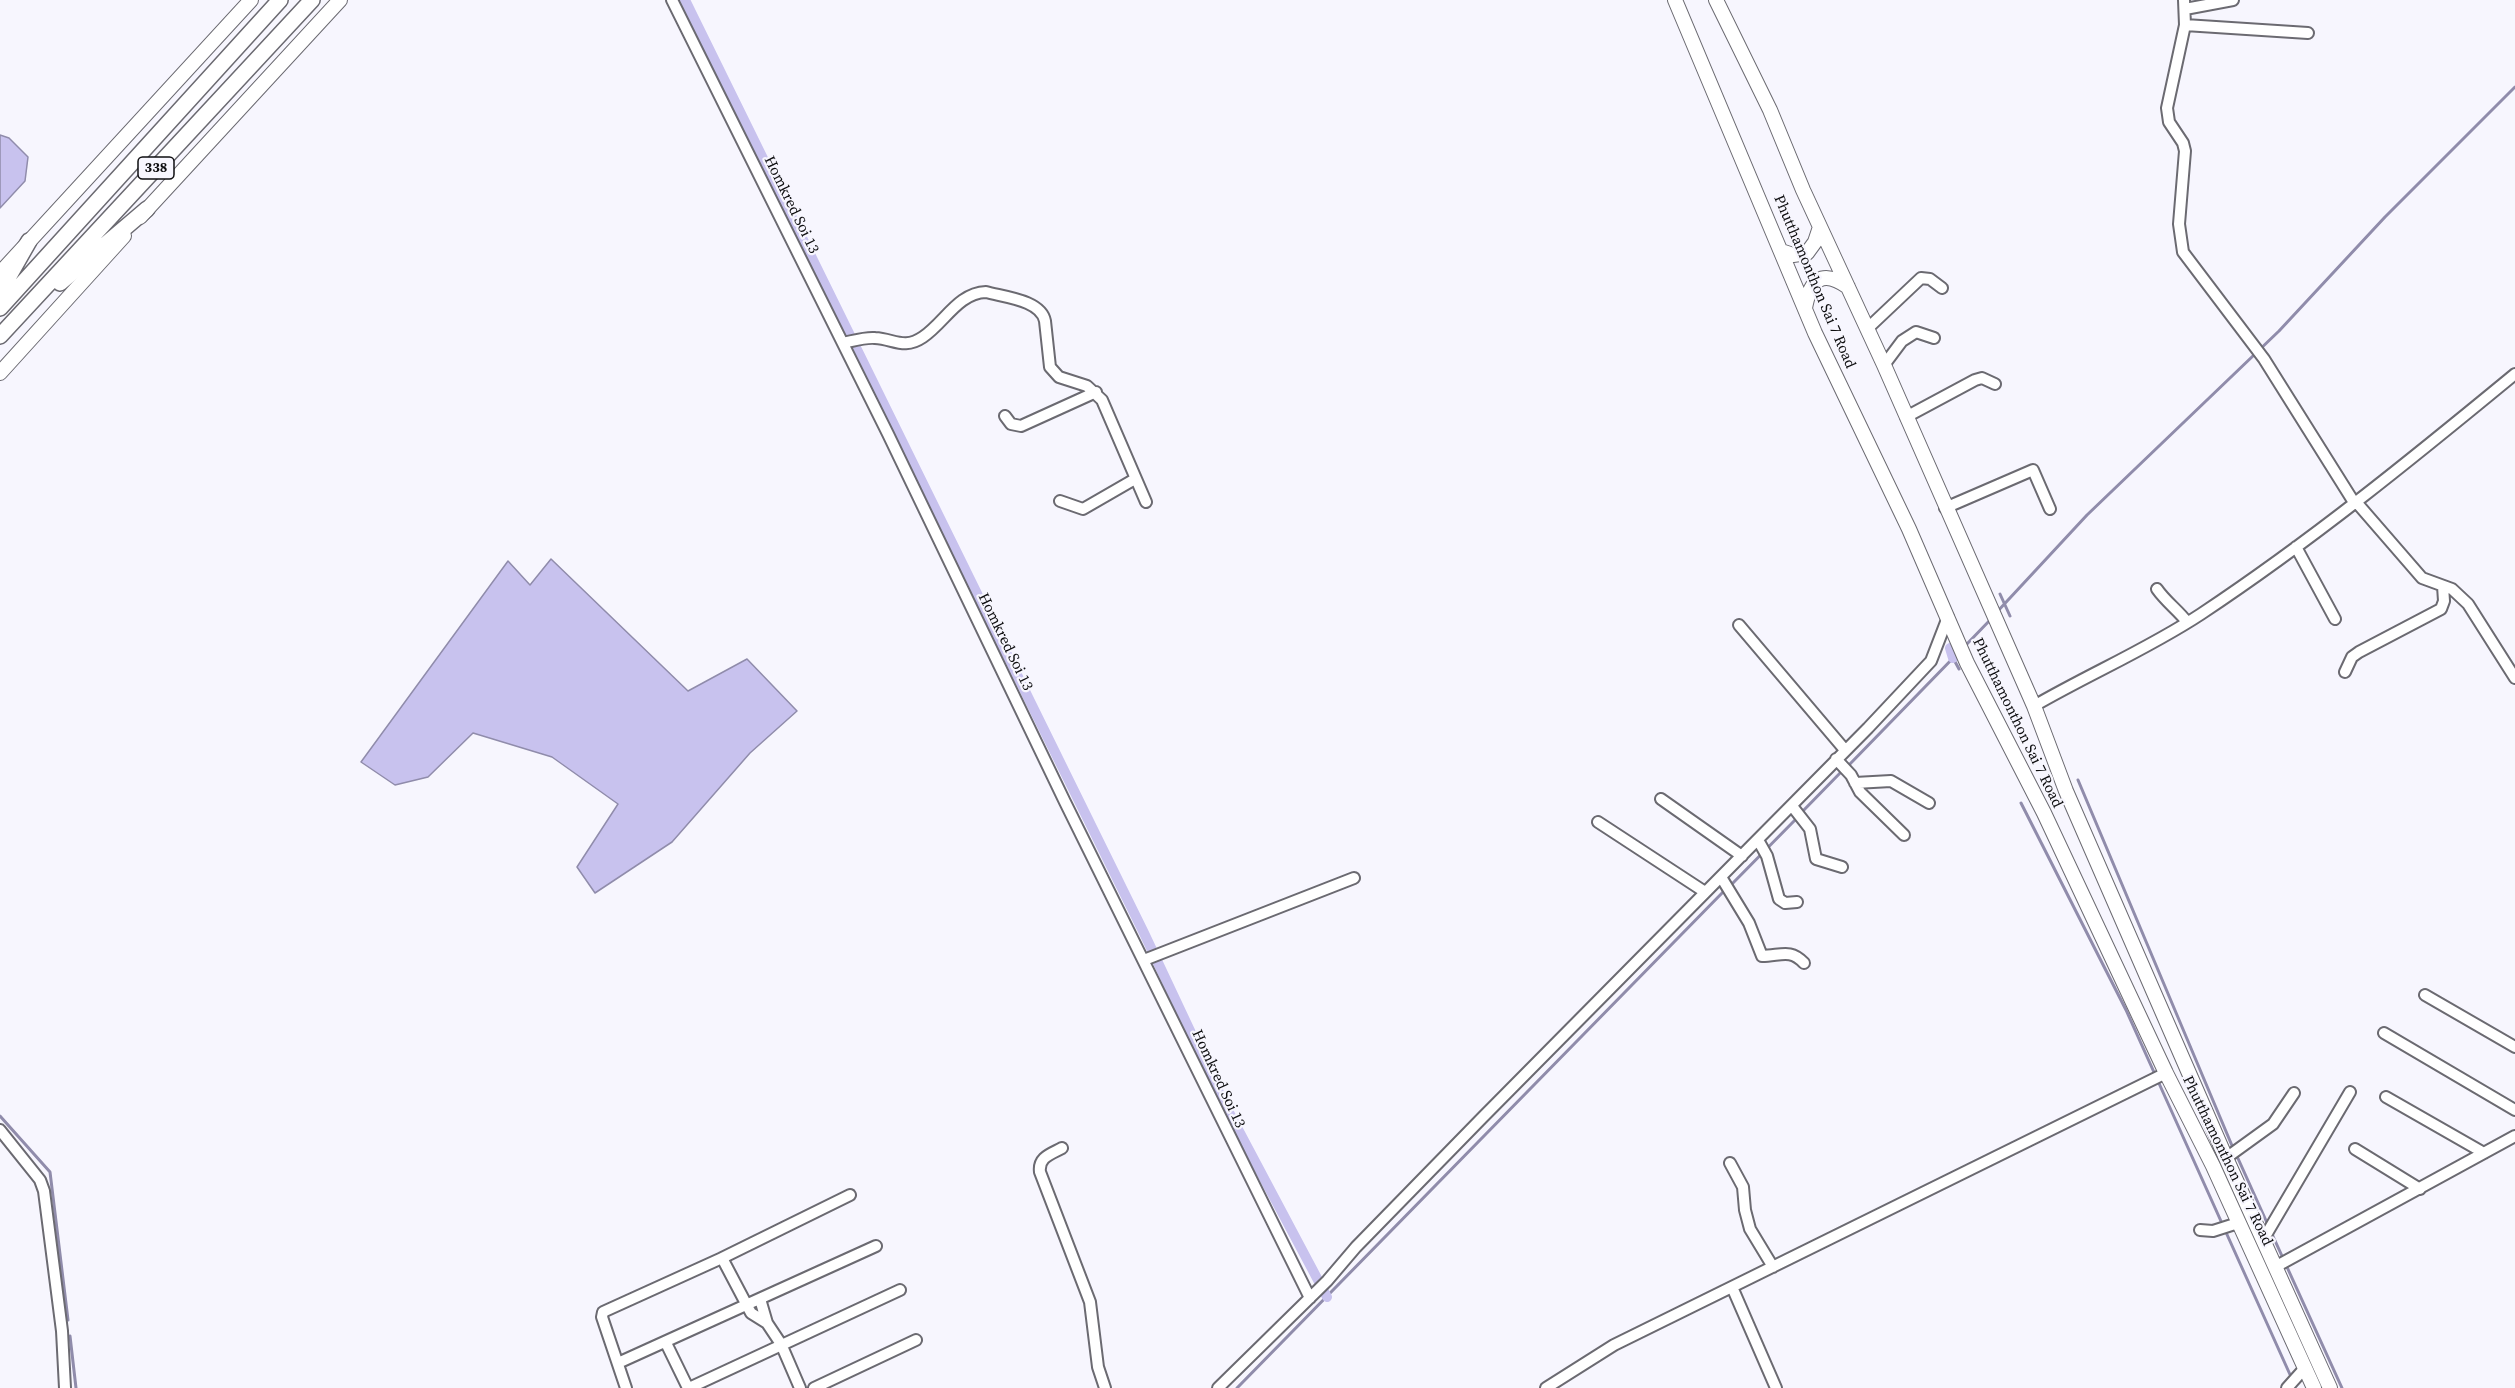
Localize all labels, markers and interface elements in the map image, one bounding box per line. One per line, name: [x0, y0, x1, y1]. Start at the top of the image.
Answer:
street label: Homkred Soi 13: [760, 153, 822, 257]
road number: 338: [138, 157, 174, 179]
street label: Phutthamonthon Sai 7 Road: [1769, 193, 1859, 371]
street label: Homkred Soi 13: [974, 590, 1036, 694]
street label: Phutthamonthon Sai 7 Road: [1968, 635, 2066, 811]
street label: Homkred Soi 13: [1187, 1027, 1249, 1131]
street label: Phutthamonthon Sai 7 Road: [2178, 1073, 2276, 1249]

